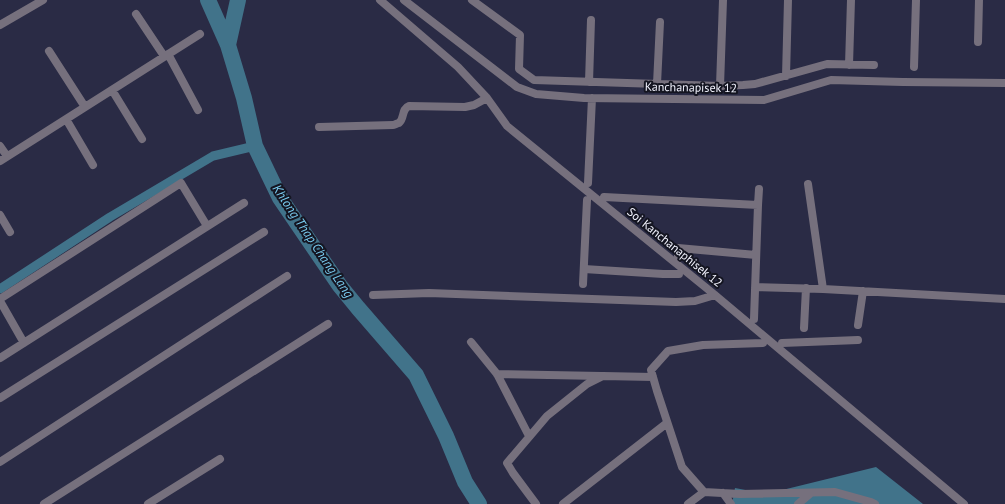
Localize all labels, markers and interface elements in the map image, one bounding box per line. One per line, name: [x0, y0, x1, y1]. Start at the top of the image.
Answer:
street label: Kanchanapisek 12: [645, 79, 737, 95]
water label: Khlong Thap Chang Lang: [269, 181, 358, 301]
street label: Soi Kanchanaphisek 12: [624, 204, 726, 290]

